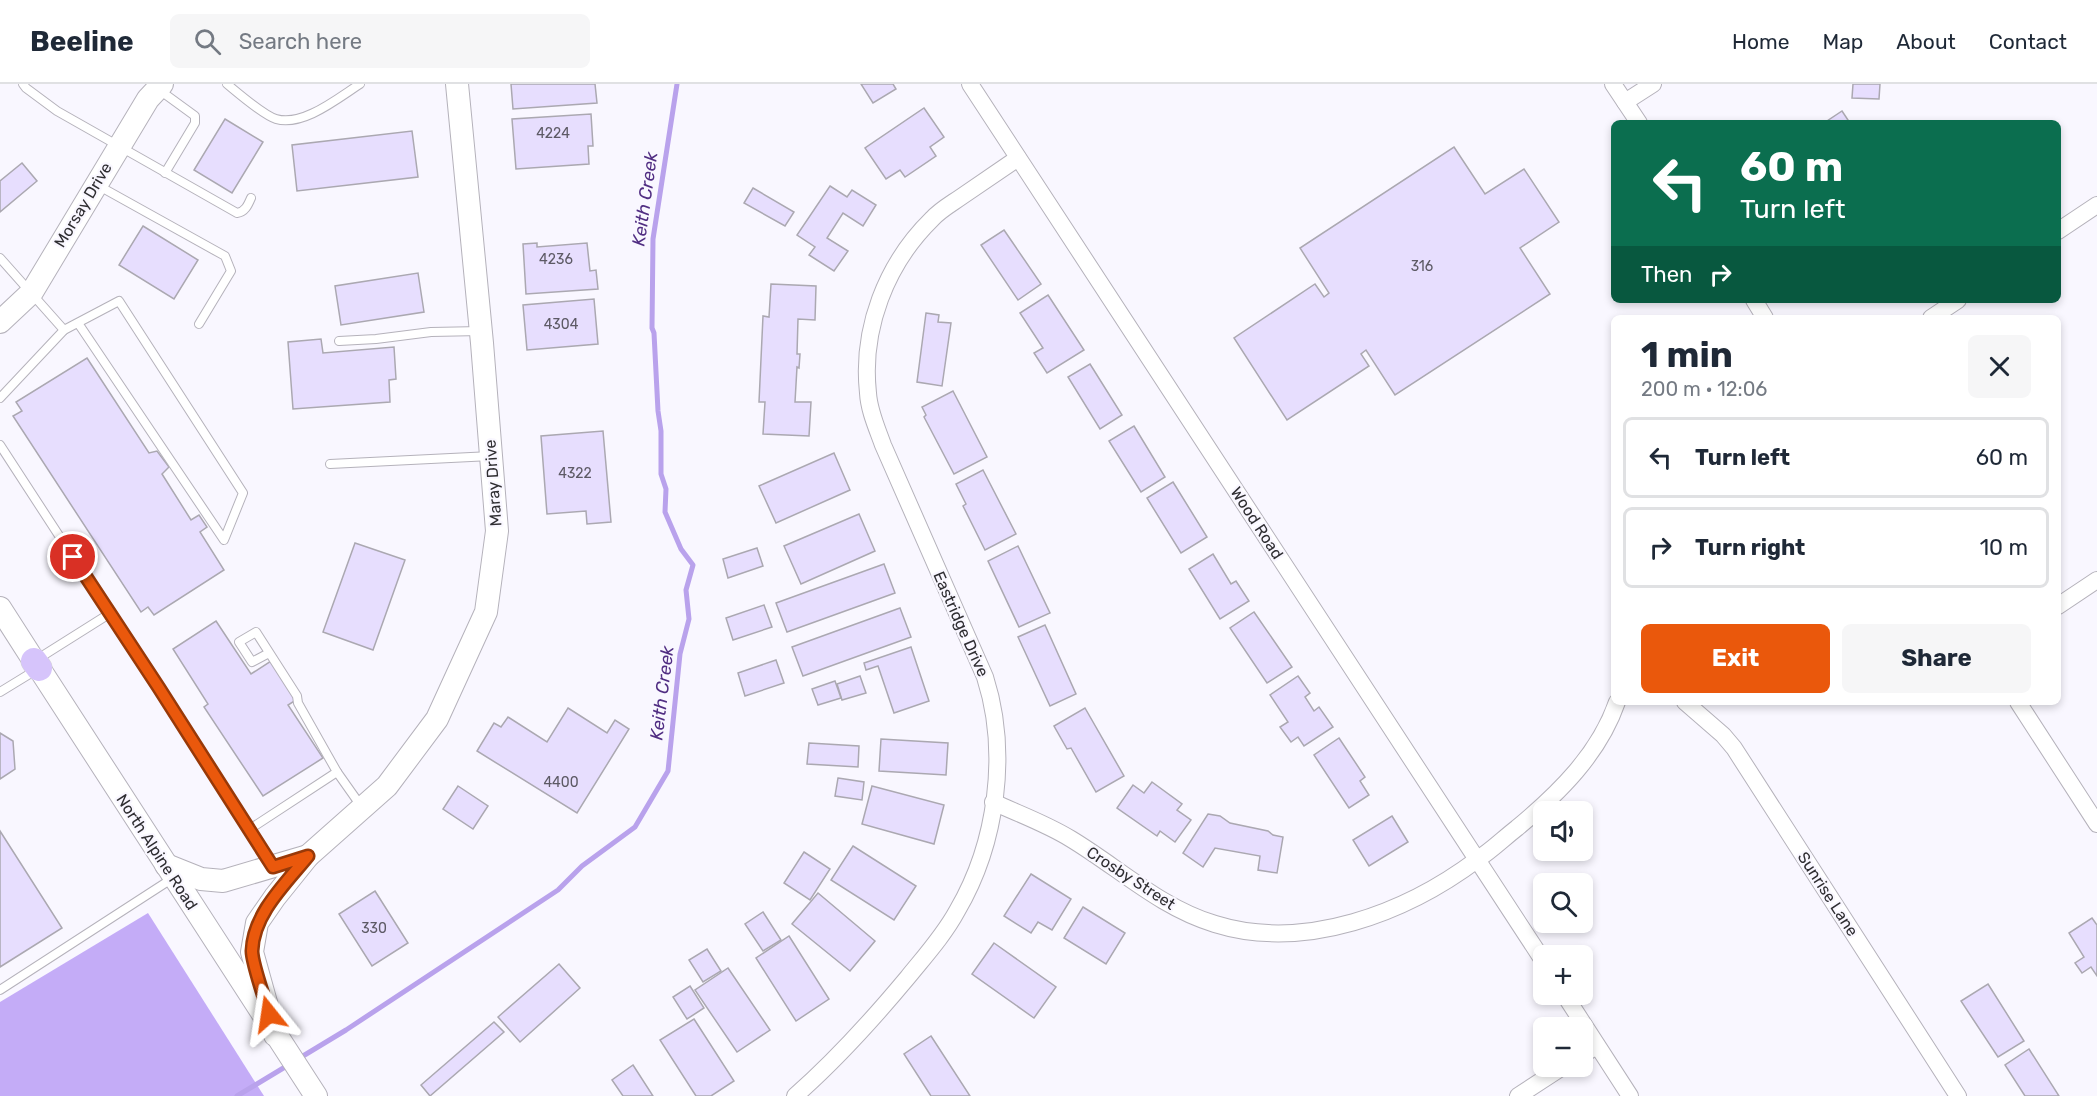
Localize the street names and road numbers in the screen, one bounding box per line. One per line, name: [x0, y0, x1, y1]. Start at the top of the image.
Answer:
street label: Morsay Drive: [50, 159, 116, 251]
street label: Maray Drive: [480, 439, 506, 527]
street label: Wood Road: [1227, 483, 1287, 563]
street label: Eastridge Drive: [929, 568, 993, 680]
street label: North Alpine Road: [112, 790, 202, 914]
street label: Crosby Street: [1083, 842, 1179, 914]
street label: Sunrise Lane: [1794, 848, 1862, 940]

